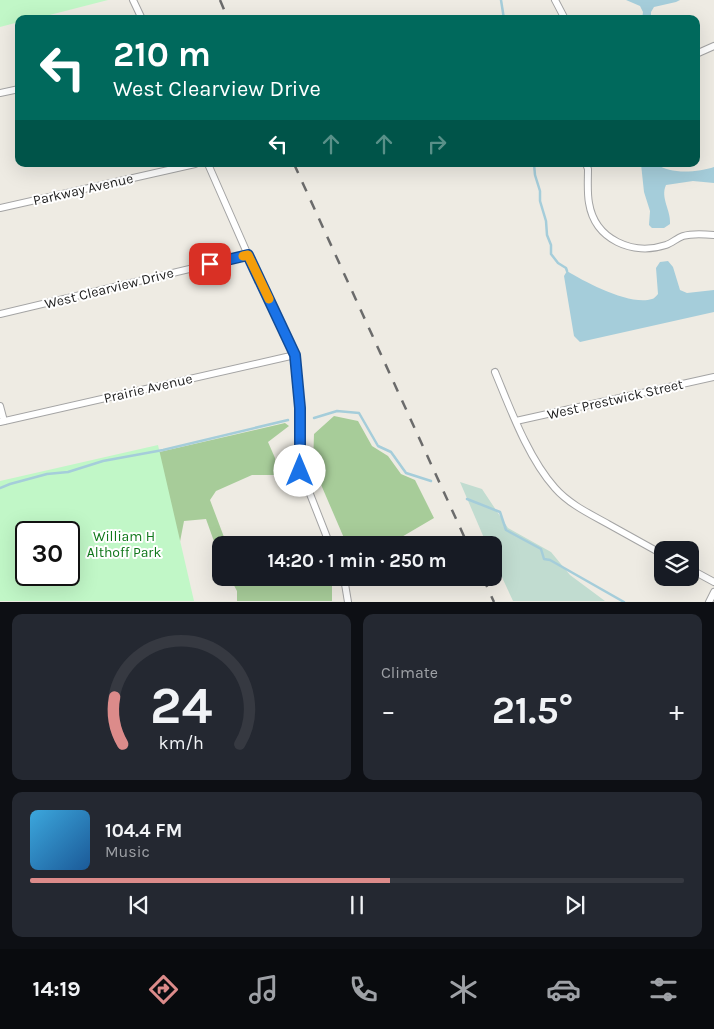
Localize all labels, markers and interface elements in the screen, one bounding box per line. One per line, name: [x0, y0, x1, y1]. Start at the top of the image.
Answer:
text: 210 m: [113, 34, 211, 75]
icon: left: [30, 35, 95, 100]
text: West Clearview Drive: [113, 76, 321, 102]
icon: left: [264, 130, 292, 158]
icon: ahead: [317, 130, 345, 158]
icon: ahead: [370, 130, 398, 158]
icon: right: [423, 130, 451, 158]
street label: Parkway Avenue: [31, 170, 135, 209]
pin: [189, 243, 231, 285]
icon: arrive: [196, 250, 224, 278]
street label: West Clearview Drive: [43, 264, 175, 313]
street label: Prairie Avenue: [102, 370, 194, 407]
street label: West Prestwick Street: [545, 376, 685, 423]
position arrow: [273, 444, 325, 496]
speed limit sign: 30: [15, 521, 80, 586]
park label: William H Althoff Park: [87, 528, 161, 561]
map controls: [654, 541, 699, 586]
button: layers: [654, 541, 699, 586]
text: 14:20 · 1 min · 250 m: [267, 550, 447, 572]
text: Climate: [381, 663, 438, 682]
text: 24: [150, 675, 213, 736]
text: 21.5°: [492, 688, 573, 733]
text: −: [381, 694, 396, 727]
text: +: [669, 694, 684, 727]
text: km/h: [159, 733, 204, 754]
text: 104.4 FM: [105, 820, 182, 842]
text: Music: [105, 842, 150, 861]
icon: previous: [125, 891, 153, 919]
icon: pause: [343, 891, 371, 919]
icon: next: [561, 891, 589, 919]
icon: directions: [146, 972, 181, 1007]
icon: music: [246, 972, 281, 1007]
icon: phone: [346, 972, 381, 1007]
icon: climate: [446, 972, 481, 1007]
icon: car: [546, 972, 581, 1007]
icon: filters: [646, 972, 681, 1007]
text: 14:19: [33, 976, 81, 1002]

